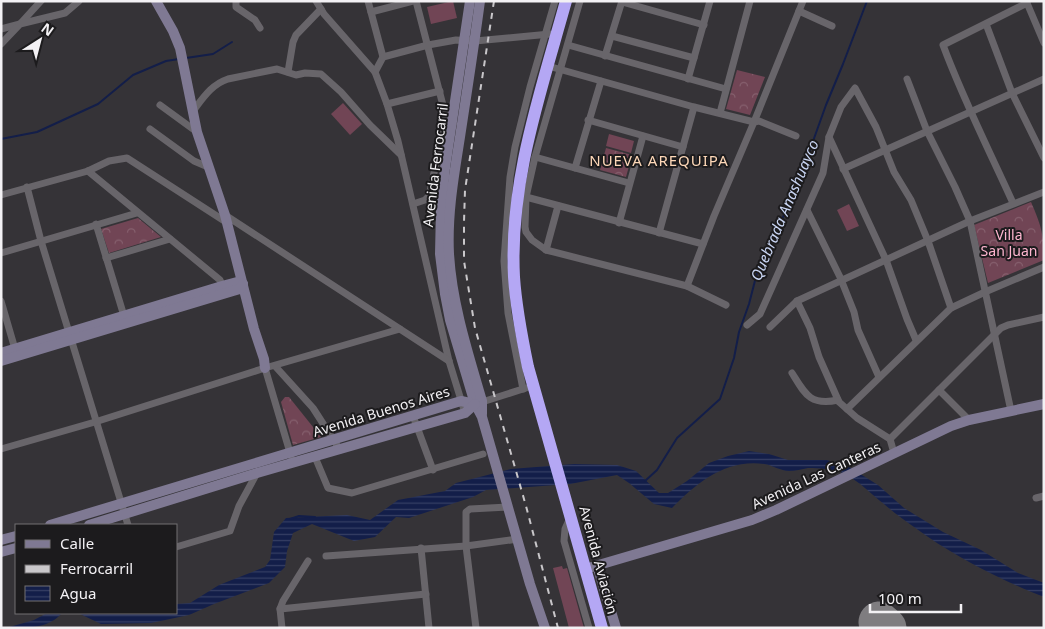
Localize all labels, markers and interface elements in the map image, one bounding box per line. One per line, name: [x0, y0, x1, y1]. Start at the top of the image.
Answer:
north arrow: [15, 15, 65, 65]
text: N: [38, 18, 58, 40]
street label: Avenida Ferrocarril: [418, 102, 452, 228]
water label: Quebrada Anashuayco: [745, 136, 823, 284]
district label: NUEVA AREQUIPA: [589, 150, 729, 170]
park label: Villa San Juan: [981, 225, 1037, 260]
street label: Avenida Buenos Aires: [310, 381, 452, 441]
street label: Avenida Las Canteras: [748, 437, 884, 513]
street label: Avenida Aviación: [575, 504, 623, 616]
legend: [15, 524, 178, 614]
text: Calle: [60, 533, 94, 553]
text: Ferrocarril: [60, 558, 133, 578]
scale bar: [870, 582, 961, 614]
text: Agua: [60, 583, 97, 603]
text: 100 m: [878, 588, 922, 608]

